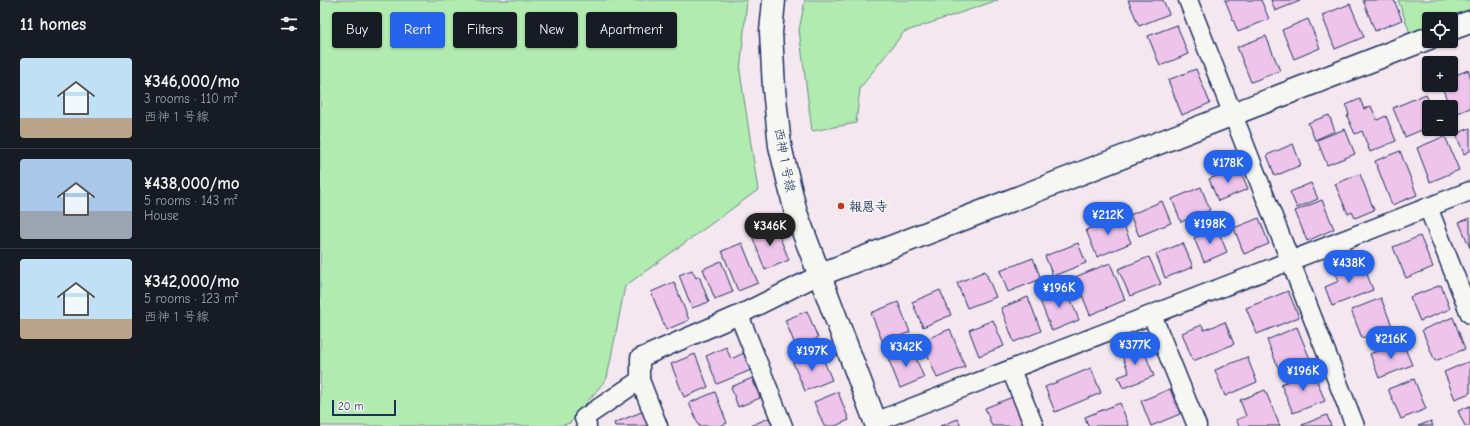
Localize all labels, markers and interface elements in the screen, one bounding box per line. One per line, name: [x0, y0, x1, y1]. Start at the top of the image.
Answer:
chip: Buy: [332, 12, 382, 48]
chip: Rent: [390, 12, 445, 48]
chip: Filters: [453, 12, 517, 48]
chip: New: [525, 12, 578, 48]
chip: Apartment: [586, 12, 677, 48]
map controls: [1422, 12, 1458, 136]
button: locate: [1422, 12, 1458, 48]
icon: filters: [278, 13, 300, 35]
text: 11 homes: [20, 15, 86, 34]
button: +: [1422, 56, 1458, 92]
text: ¥346,000/mo: [144, 72, 240, 91]
icon: home: [52, 74, 100, 122]
text: 3 rooms · 110 m²: [144, 91, 237, 106]
button: −: [1422, 100, 1458, 136]
text: 西神１号線: [144, 109, 209, 124]
street label: 西神１号線: [771, 127, 799, 194]
pin: ¥178K: [1200, 150, 1256, 184]
text: ¥178K: [1213, 155, 1243, 170]
text: ¥438,000/mo: [144, 174, 240, 193]
icon: home: [52, 175, 100, 223]
text: 5 rooms · 143 m²: [144, 193, 238, 208]
place label: 報恩寺: [849, 199, 888, 214]
marker: 報恩寺: [836, 201, 846, 211]
pin: ¥212K: [1080, 202, 1136, 236]
text: ¥212K: [1092, 207, 1124, 222]
text: House: [144, 208, 179, 223]
pin: ¥198K: [1182, 211, 1238, 245]
pin: ¥346K: [742, 213, 798, 247]
text: ¥198K: [1194, 216, 1226, 231]
text: ¥346K: [753, 218, 787, 233]
pin: ¥438K: [1321, 250, 1377, 284]
text: ¥438K: [1333, 255, 1365, 270]
text: ¥342,000/mo: [144, 272, 239, 291]
icon: home: [52, 275, 100, 323]
pin: ¥196K: [1031, 275, 1087, 309]
text: ¥196K: [1043, 280, 1075, 295]
text: 5 rooms · 123 m²: [144, 291, 238, 306]
text: 西神１号線: [144, 309, 209, 324]
pin: ¥216K: [1363, 326, 1419, 360]
text: ¥216K: [1375, 331, 1407, 346]
pin: ¥377K: [1107, 332, 1163, 366]
pin: ¥342K: [878, 334, 934, 368]
text: ¥377K: [1119, 337, 1151, 352]
pin: ¥197K: [784, 338, 840, 372]
text: ¥342K: [890, 339, 922, 354]
text: ¥197K: [796, 343, 828, 358]
pin: ¥196K: [1275, 358, 1331, 392]
text: ¥196K: [1287, 363, 1319, 378]
scale bar: [332, 398, 396, 417]
text: 20 m: [338, 400, 363, 413]

